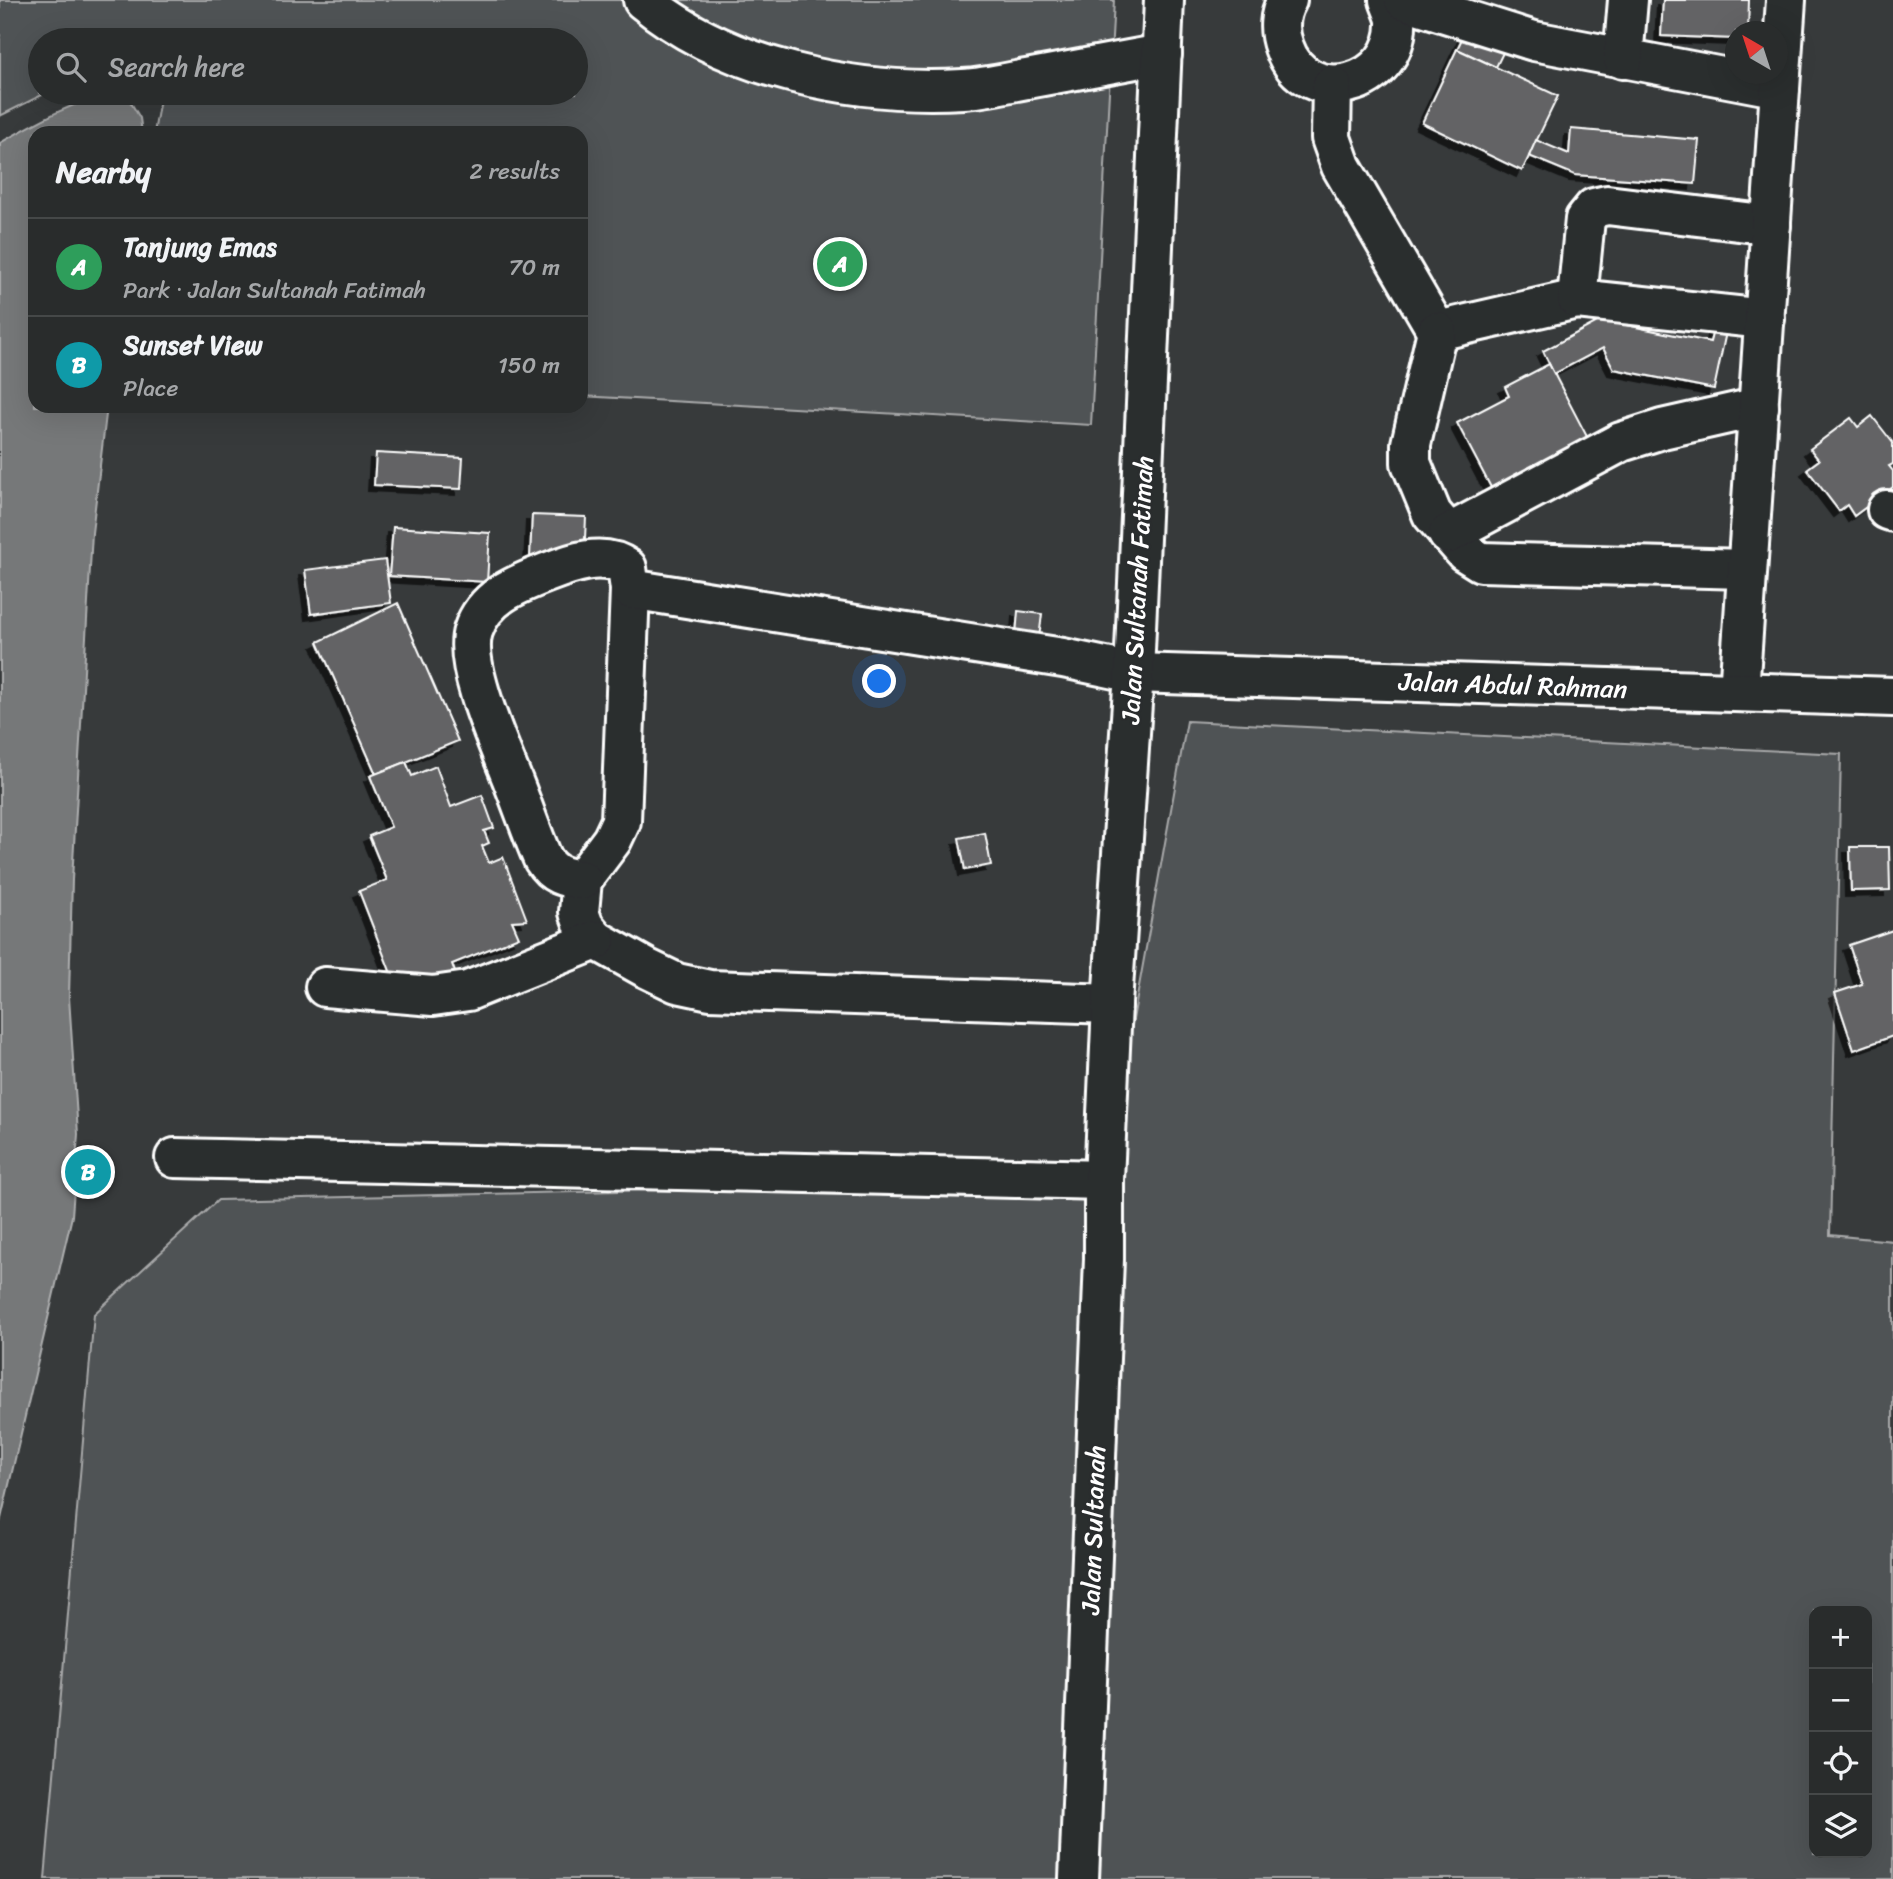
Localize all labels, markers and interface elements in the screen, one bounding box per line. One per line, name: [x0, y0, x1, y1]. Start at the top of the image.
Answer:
north arrow: [1725, 21, 1788, 84]
search box: [28, 28, 588, 105]
text: Search here: [108, 44, 245, 90]
icon: search: [52, 48, 90, 86]
text: Nearby: [56, 145, 151, 199]
text: 2 results: [469, 151, 560, 192]
text: Tanjung Emas: [123, 224, 277, 270]
pin: A: [817, 238, 863, 290]
text: A: [71, 247, 87, 288]
text: 70 m: [509, 247, 560, 288]
text: Park · Jalan Sultanah Fatimah: [123, 270, 426, 311]
text: Sunset View: [123, 322, 262, 368]
text: B: [72, 345, 86, 386]
text: 150 m: [498, 345, 560, 386]
text: Place: [123, 368, 178, 409]
street label: Jalan Sultanah Fatimah: [1107, 455, 1167, 726]
street label: Jalan Abdul Rahman: [1397, 658, 1628, 712]
your location: [862, 664, 896, 698]
pin: B: [65, 1146, 111, 1198]
street label: Jalan Sultanah: [1067, 1445, 1119, 1616]
map controls: [1809, 1606, 1872, 1858]
button: +: [1809, 1606, 1872, 1669]
button: −: [1809, 1669, 1872, 1732]
button: locate: [1809, 1732, 1872, 1795]
button: layers: [1809, 1795, 1872, 1858]

